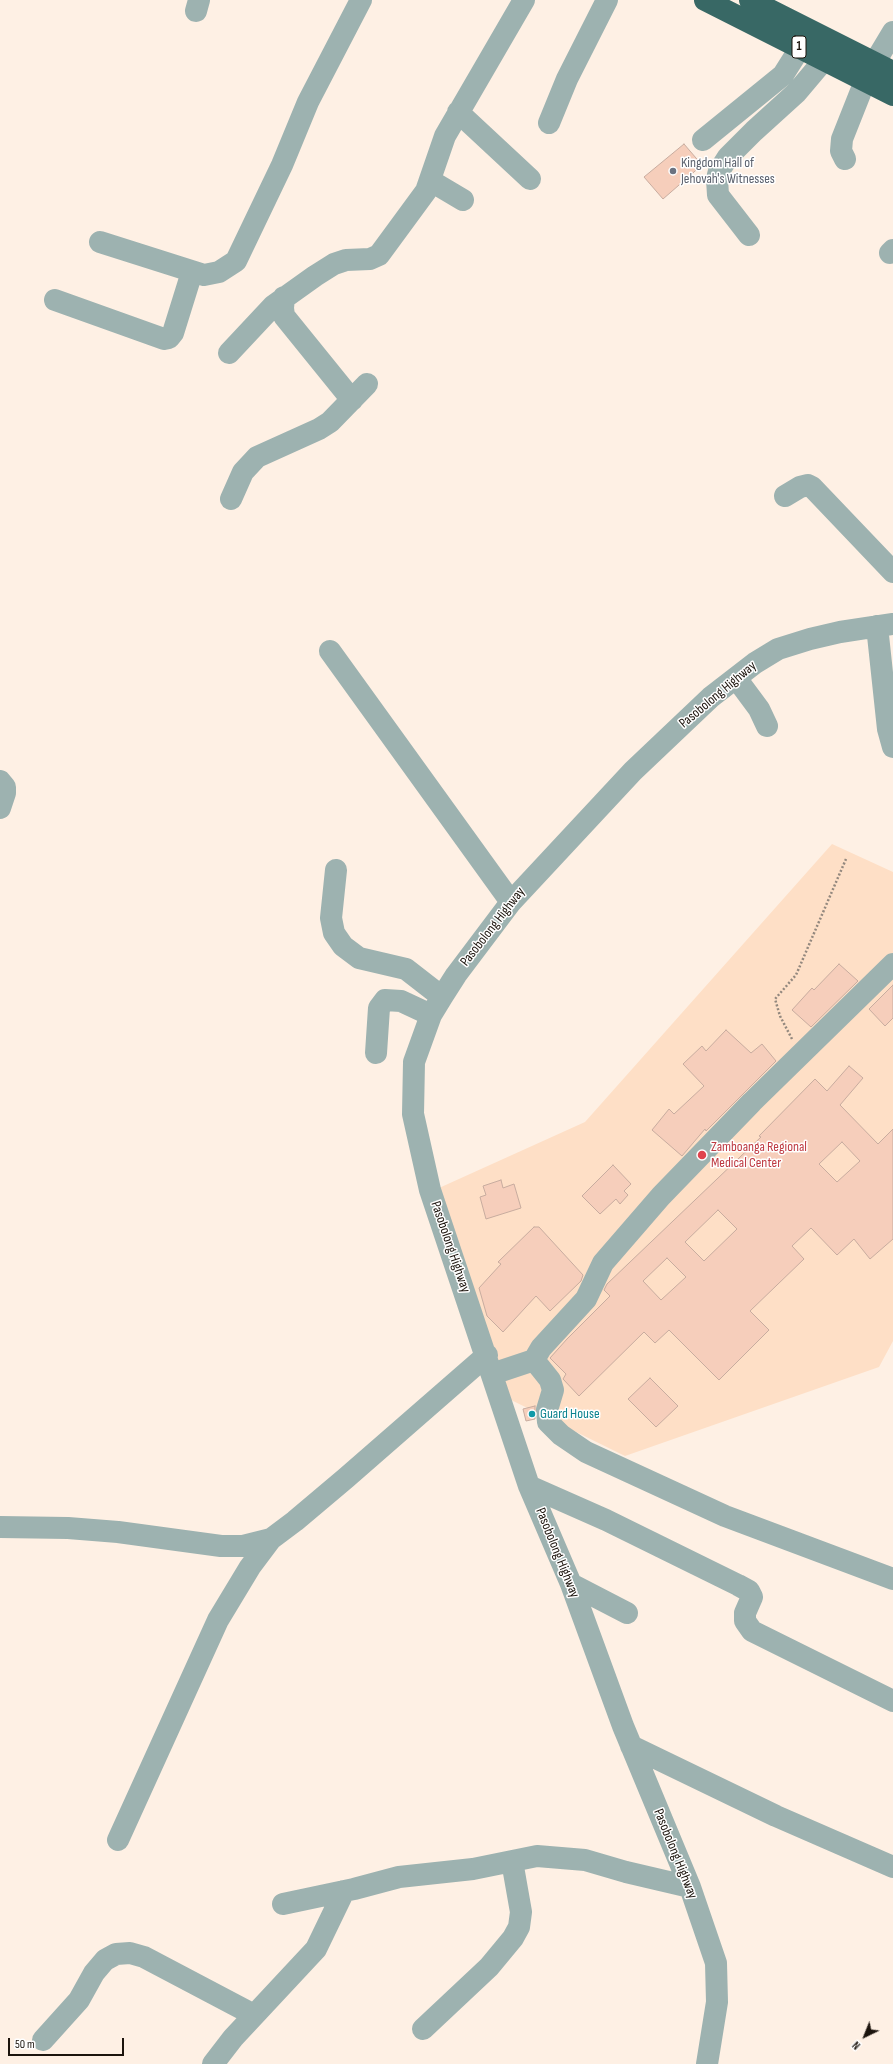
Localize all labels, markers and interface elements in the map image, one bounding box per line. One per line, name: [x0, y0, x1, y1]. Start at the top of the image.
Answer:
road number: 1: [792, 36, 806, 58]
place label: Kingdom Hall of Jehovah's Witnesses: [681, 155, 775, 188]
marker: Kingdom Hall of Jehovah's Witnesses: [668, 166, 678, 176]
street label: Pasobolong Highway: [676, 658, 760, 732]
street label: Pasobolong Highway: [457, 884, 529, 970]
place label: Zamboanga Regional Medical Center: [711, 1139, 807, 1172]
marker: Zamboanga Regional Medical Center: [696, 1149, 708, 1161]
street label: Pasobolong Highway: [427, 1199, 473, 1295]
place label: Guard House: [540, 1406, 600, 1422]
marker: Guard House: [527, 1409, 537, 1419]
street label: Pasobolong Highway: [531, 1506, 583, 1600]
street label: Pasobolong Highway: [649, 1807, 701, 1901]
north arrow: [845, 2016, 885, 2056]
scale bar: [10, 2030, 126, 2056]
text: 50 m: [15, 2037, 35, 2052]
text: N: [850, 2038, 863, 2052]

